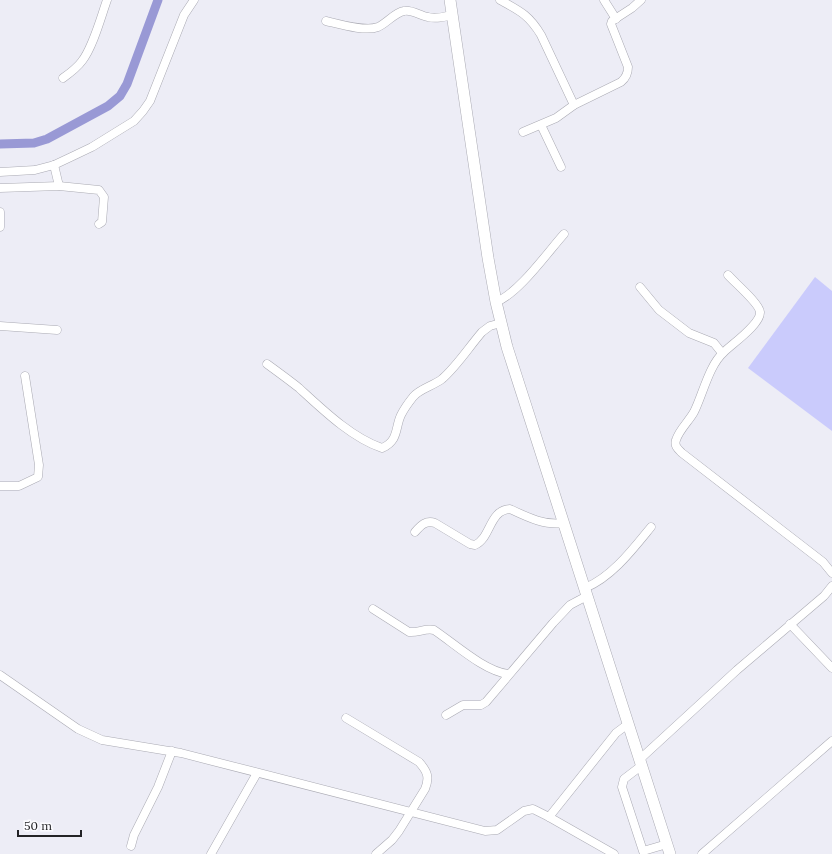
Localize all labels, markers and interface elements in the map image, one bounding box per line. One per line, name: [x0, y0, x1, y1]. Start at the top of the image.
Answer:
scale bar: [18, 812, 81, 838]
text: 50 m: [24, 818, 52, 833]

